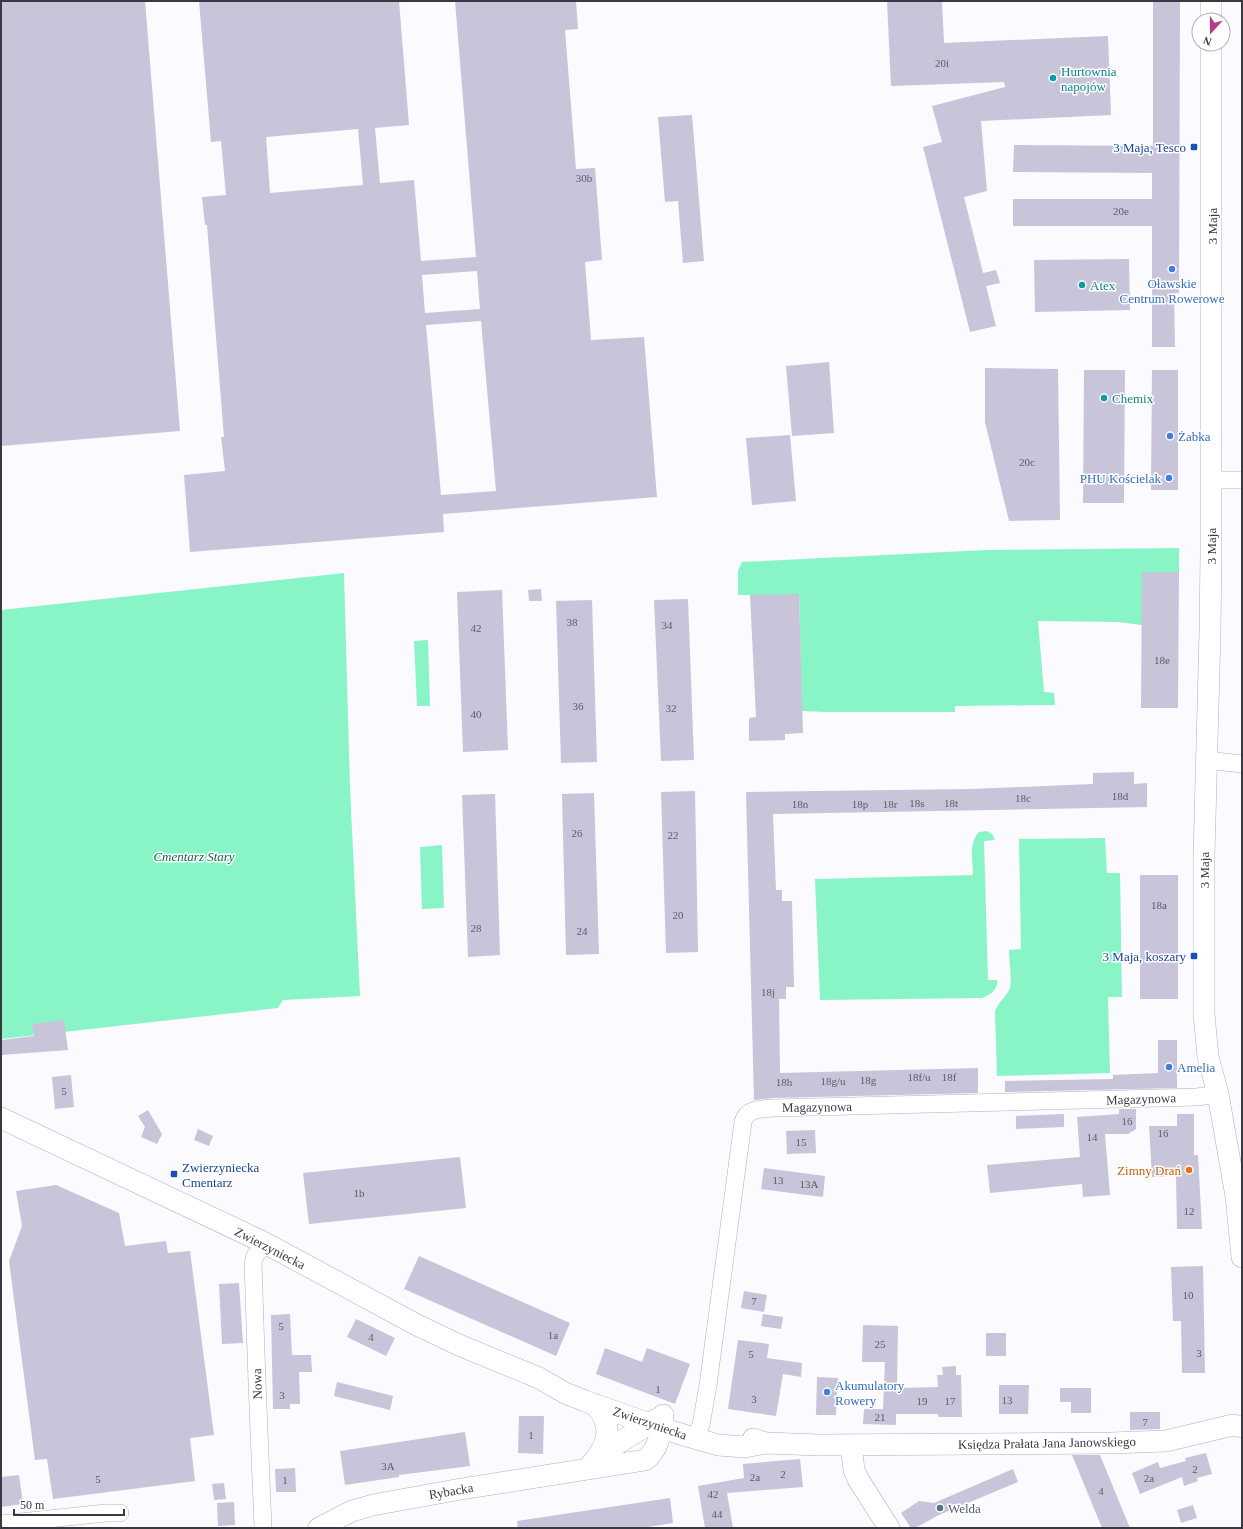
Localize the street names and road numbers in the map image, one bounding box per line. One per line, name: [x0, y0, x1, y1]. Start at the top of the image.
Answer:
street label: 3 Maja: [1205, 208, 1220, 244]
street label: 3 Maja: [1204, 528, 1219, 564]
street label: 3 Maja: [1197, 852, 1212, 888]
street label: Magazynowa: [1106, 1090, 1176, 1108]
street label: Magazynowa: [782, 1099, 852, 1115]
street label: Zwierzyniecka: [232, 1224, 308, 1272]
street label: Nowa: [249, 1368, 265, 1400]
street label: Zwierzyniecka: [611, 1403, 689, 1443]
street label: Księdza Prałata Jana Janowskiego: [958, 1434, 1136, 1452]
street label: Rybacka: [428, 1480, 475, 1502]

